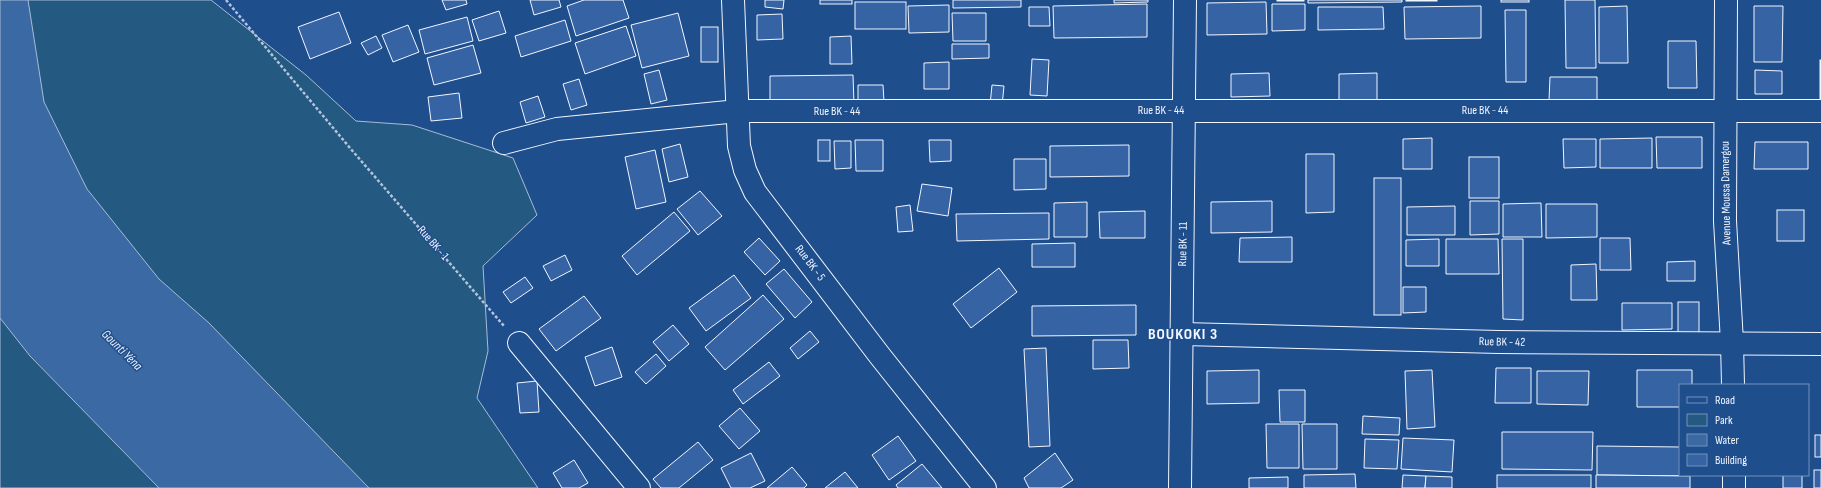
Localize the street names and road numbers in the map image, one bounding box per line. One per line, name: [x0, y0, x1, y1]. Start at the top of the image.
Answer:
street label: Rue BK - 44: [1138, 103, 1184, 118]
street label: Rue BK - 44: [1462, 103, 1508, 118]
street label: Rue BK - 44: [814, 104, 860, 119]
street label: Avenue Moussa Damergou: [1718, 141, 1734, 246]
street label: Rue BK - 11: [1175, 221, 1191, 266]
street label: Rue BK - 1: [414, 223, 452, 264]
street label: Rue BK - 5: [792, 242, 828, 284]
street label: Rue BK - 42: [1479, 334, 1525, 350]

